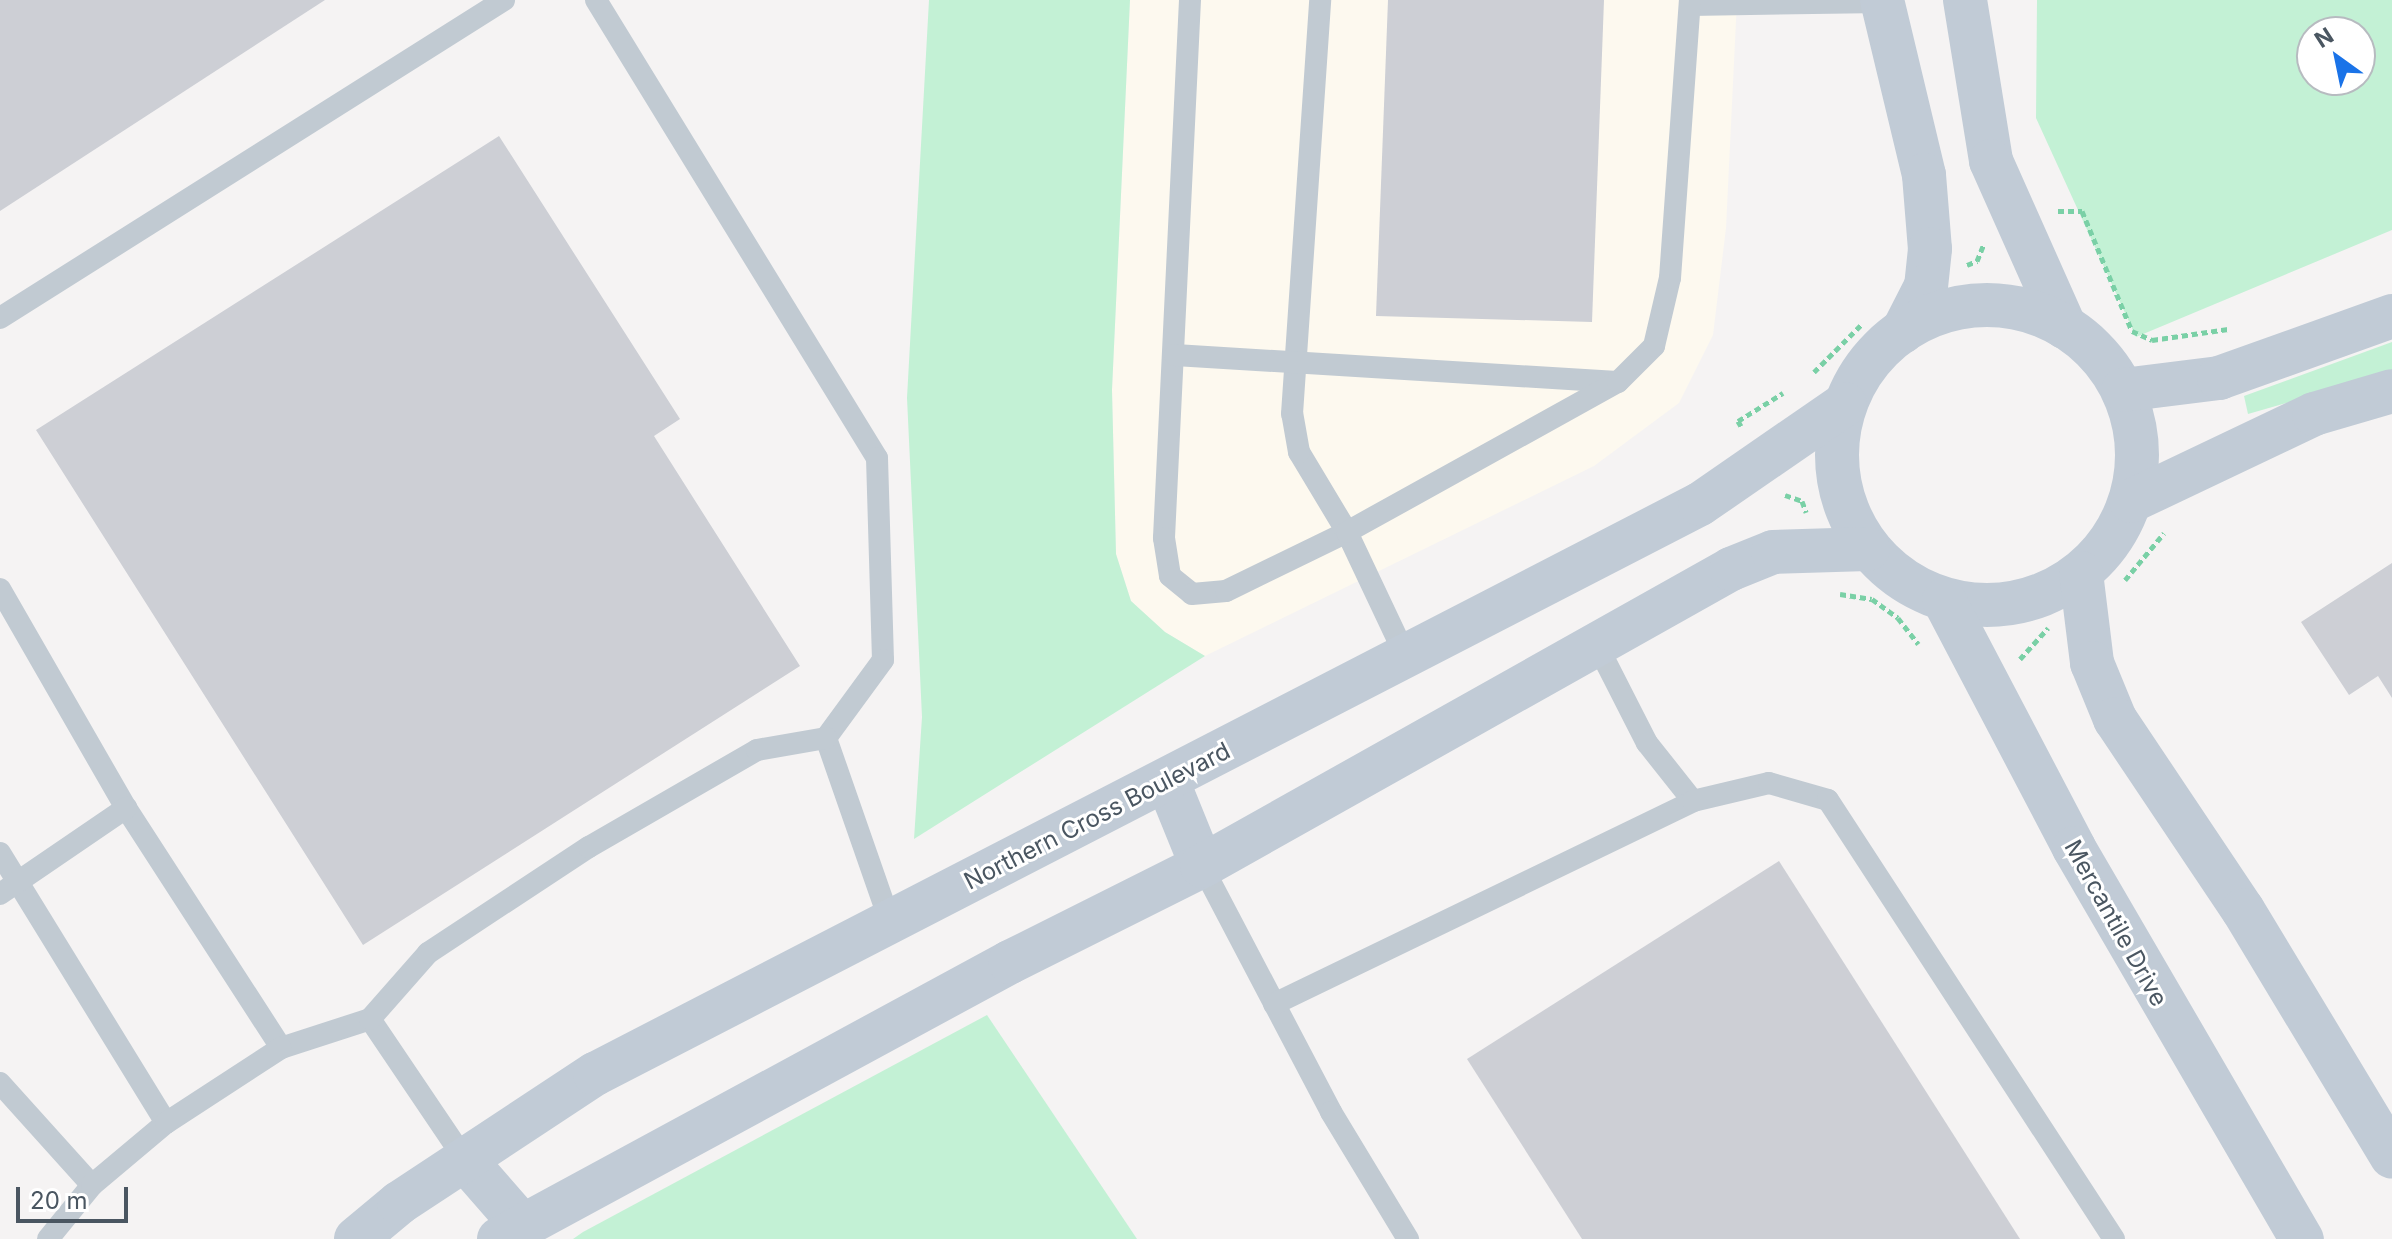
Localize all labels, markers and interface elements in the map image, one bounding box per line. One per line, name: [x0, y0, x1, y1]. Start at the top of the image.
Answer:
north arrow: [2296, 16, 2376, 96]
text: N: [2310, 22, 2338, 53]
street label: Northern Cross Boulevard: [959, 736, 1235, 896]
street label: Mercantile Drive: [2058, 835, 2174, 1011]
scale bar: [20, 1171, 132, 1221]
text: 20 m: [30, 1186, 88, 1215]

